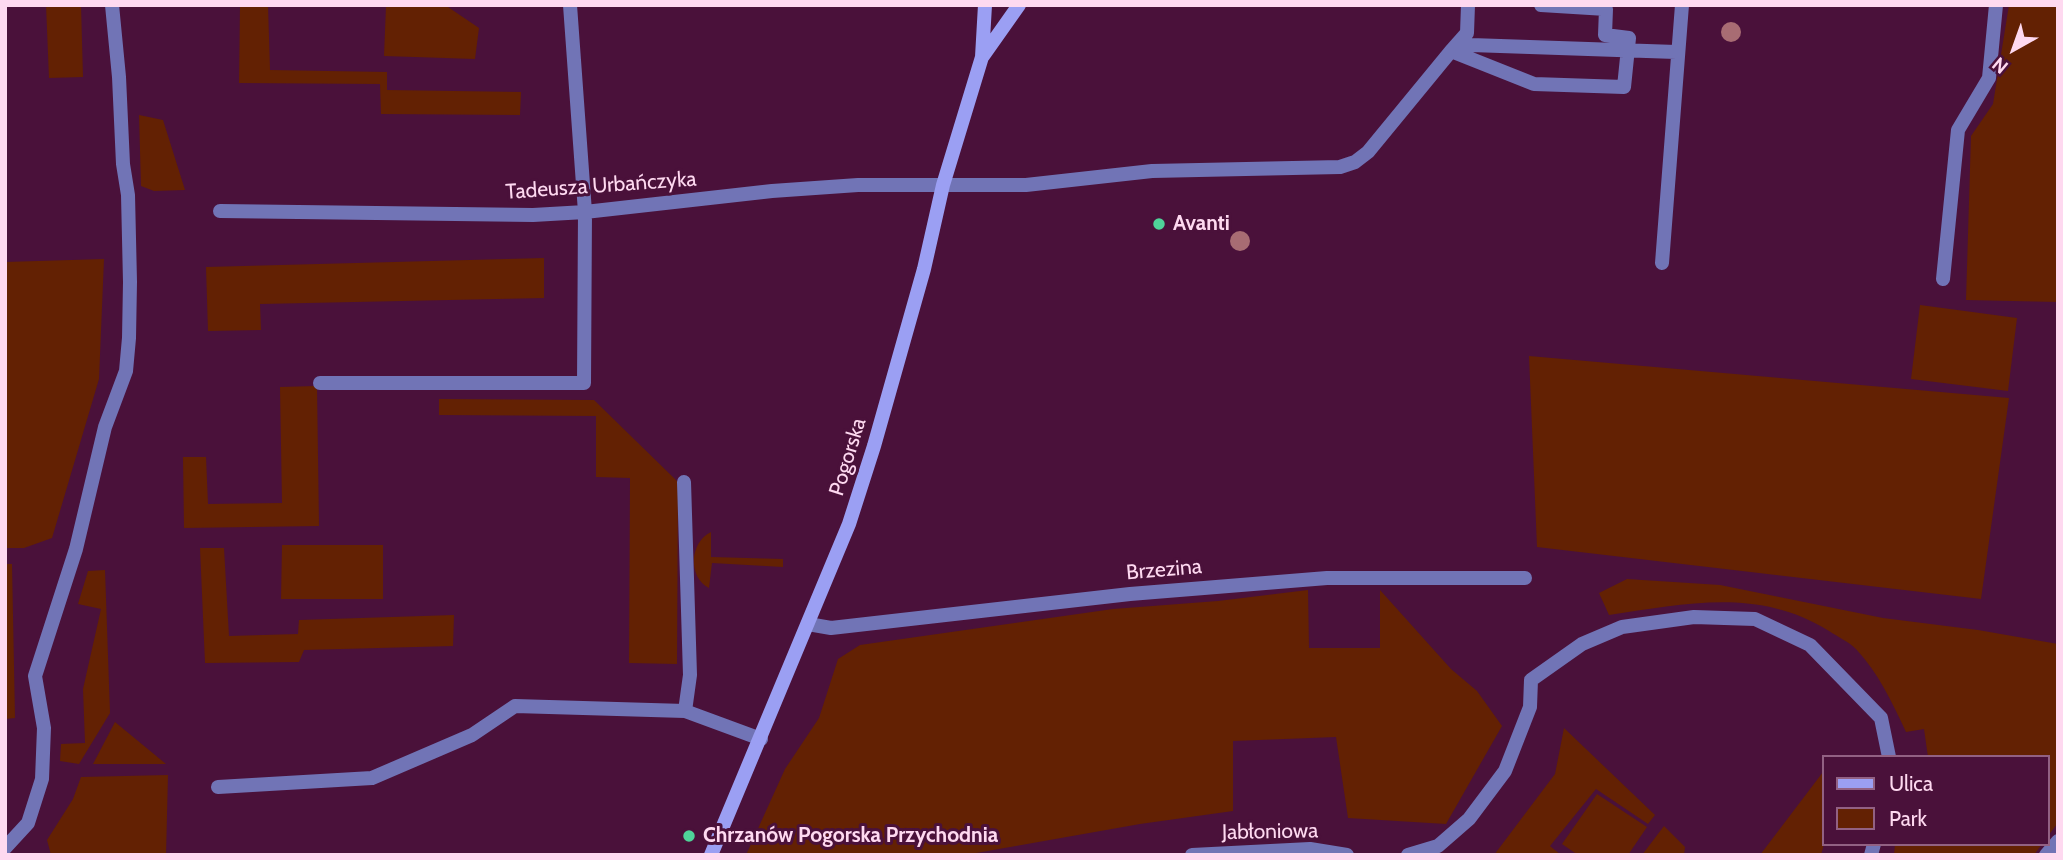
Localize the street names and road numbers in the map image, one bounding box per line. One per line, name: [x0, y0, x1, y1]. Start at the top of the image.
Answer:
street label: Tadeusza Urbańczyka: [505, 167, 697, 205]
street label: Pogorska: [824, 415, 872, 499]
street label: Brzezina: [1125, 554, 1203, 586]
street label: Jabłoniowa: [1222, 819, 1318, 845]

